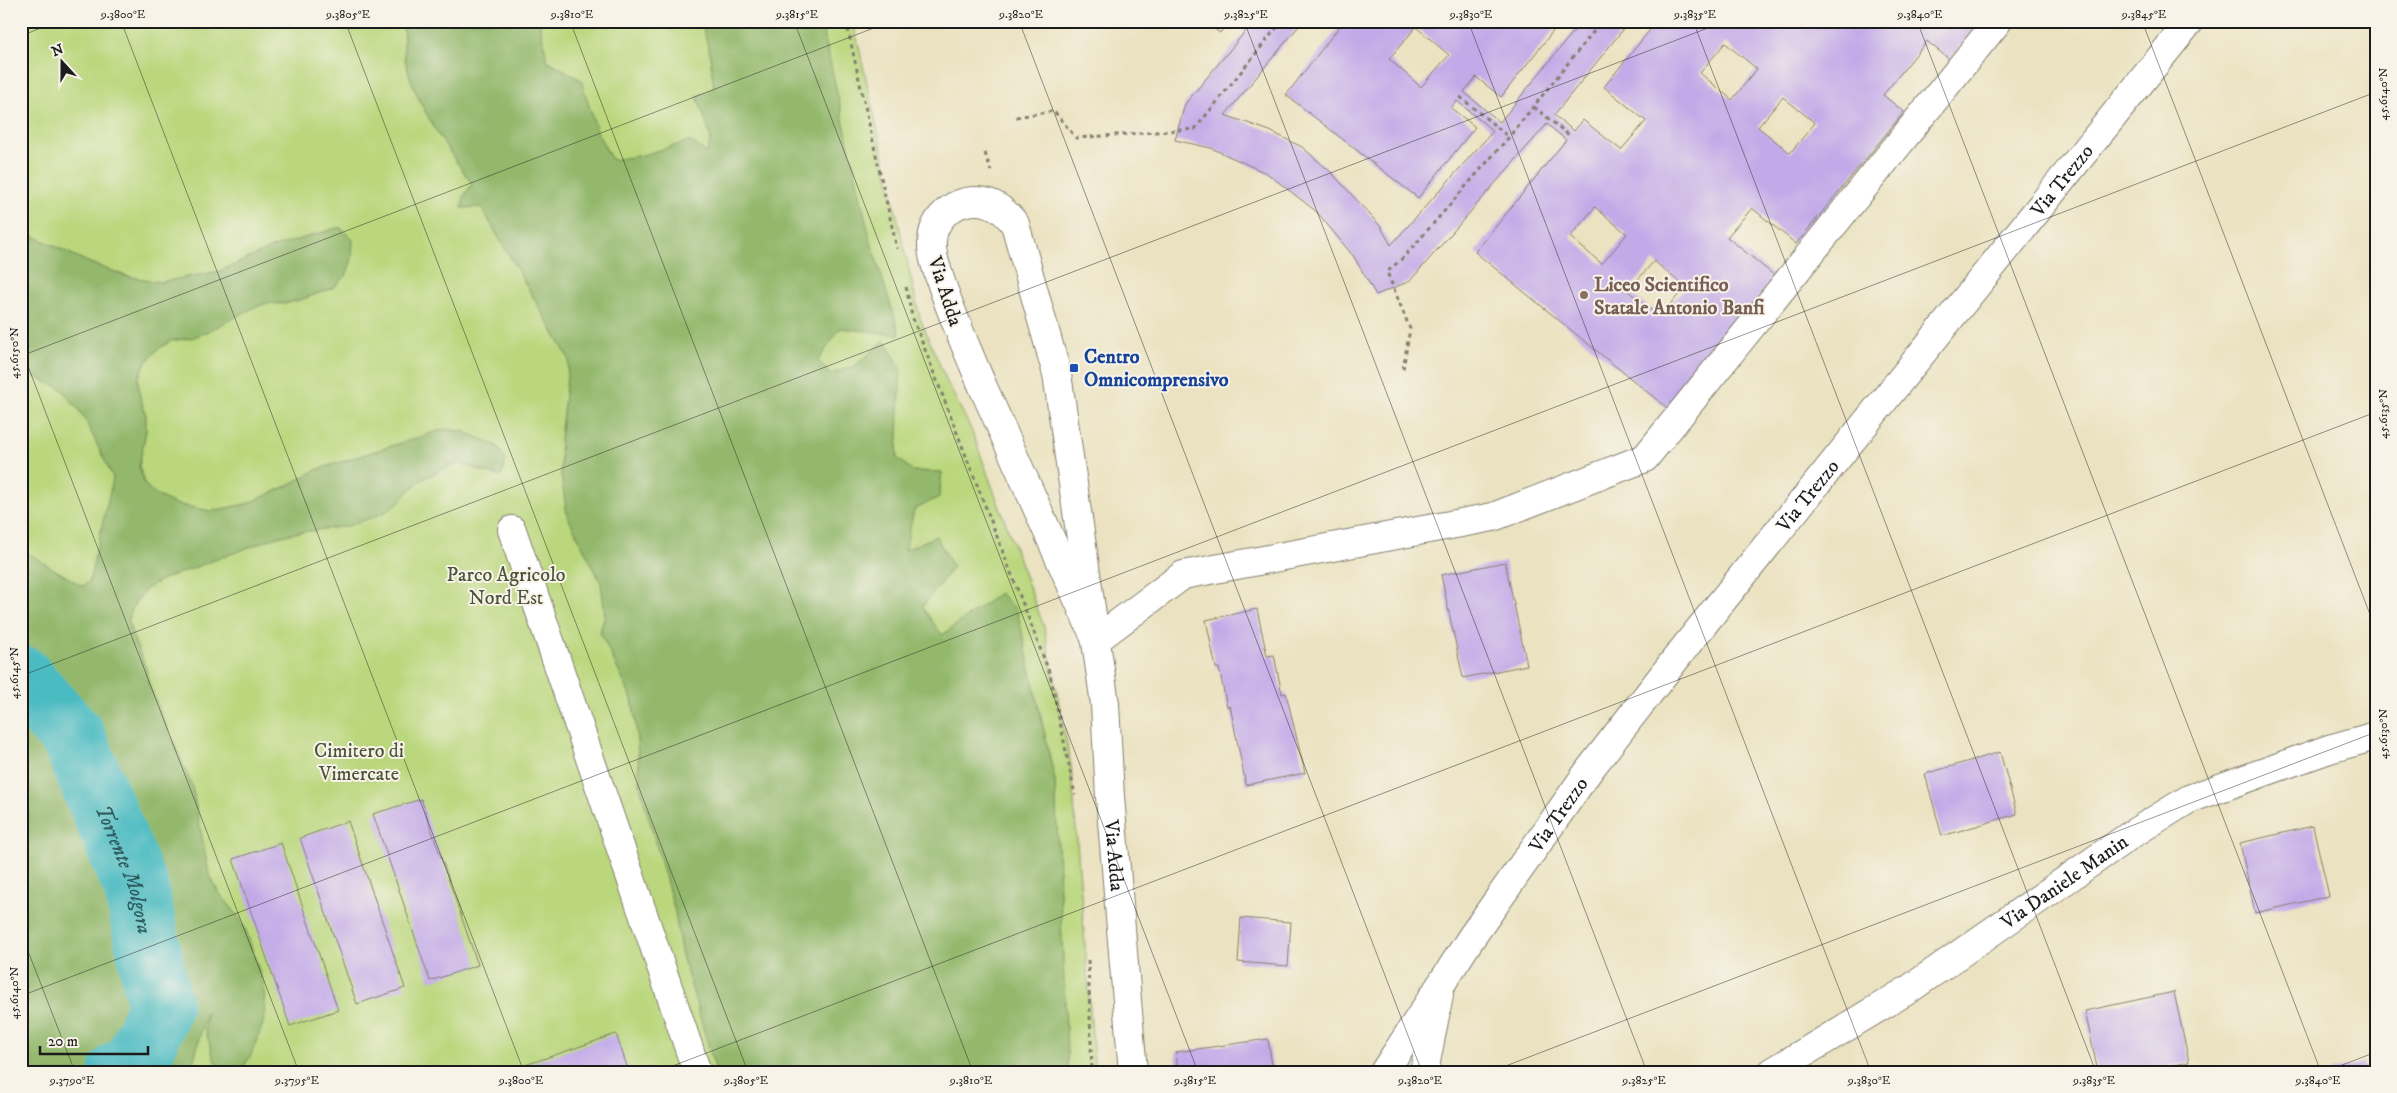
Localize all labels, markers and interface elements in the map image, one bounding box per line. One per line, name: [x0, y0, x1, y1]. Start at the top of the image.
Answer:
text: 9.3800°E: [100, 7, 146, 22]
text: 9.3805°E: [325, 7, 371, 22]
text: 9.3810°E: [550, 7, 594, 22]
text: 9.3815°E: [775, 7, 818, 22]
text: 9.3820°E: [998, 7, 1044, 22]
text: 9.3825°E: [1223, 7, 1268, 22]
text: 9.3830°E: [1449, 7, 1493, 22]
text: 9.3835°E: [1673, 7, 1717, 22]
text: 9.3840°E: [1896, 7, 1943, 22]
text: 9.3845°E: [2121, 7, 2167, 22]
north arrow: [38, 38, 88, 88]
text: N: [49, 40, 67, 61]
text: 45.6140°N: [2376, 67, 2391, 120]
street label: Via Trezzo: [2025, 140, 2100, 223]
street label: Via Adda: [921, 253, 968, 330]
place label: Liceo Scientifico Statale Antonio Banfi: [1594, 273, 1765, 321]
marker: Liceo Scientifico Statale Antonio Banfi: [1578, 289, 1590, 301]
text: 45.6150°N: [7, 327, 22, 379]
place label: Centro Omnicomprensivo: [1084, 345, 1229, 393]
marker: Centro Omnicomprensivo: [1068, 362, 1080, 374]
text: 45.6135°N: [2376, 389, 2391, 439]
street label: Via Trezzo: [1771, 455, 1845, 538]
park label: Parco Agricolo Nord Est: [446, 563, 566, 611]
text: 45.6145°N: [7, 647, 22, 699]
text: 45.6130°N: [2376, 709, 2391, 759]
park label: Cimitero di Vimercate: [314, 739, 404, 787]
street label: Via Trezzo: [1524, 773, 1594, 859]
water label: Torrente Molgora: [89, 801, 157, 936]
street label: Via Adda: [1098, 818, 1129, 893]
street label: Via Daniele Manin: [1996, 829, 2134, 936]
text: 45.6140°N: [7, 966, 22, 1019]
scale bar: [40, 1023, 148, 1055]
text: 20 m: [48, 1032, 78, 1051]
text: 9.3790°E: [49, 1073, 95, 1088]
text: 9.3795°E: [274, 1073, 319, 1088]
text: 9.3800°E: [498, 1073, 544, 1088]
text: 9.3805°E: [723, 1073, 769, 1088]
text: 9.3810°E: [949, 1073, 993, 1088]
text: 9.3815°E: [1173, 1073, 1216, 1088]
text: 9.3820°E: [1397, 1073, 1443, 1088]
text: 9.3825°E: [1621, 1073, 1666, 1088]
text: 9.3830°E: [1847, 1073, 1891, 1088]
text: 9.3835°E: [2072, 1073, 2116, 1088]
text: 9.3840°E: [2294, 1073, 2341, 1088]

